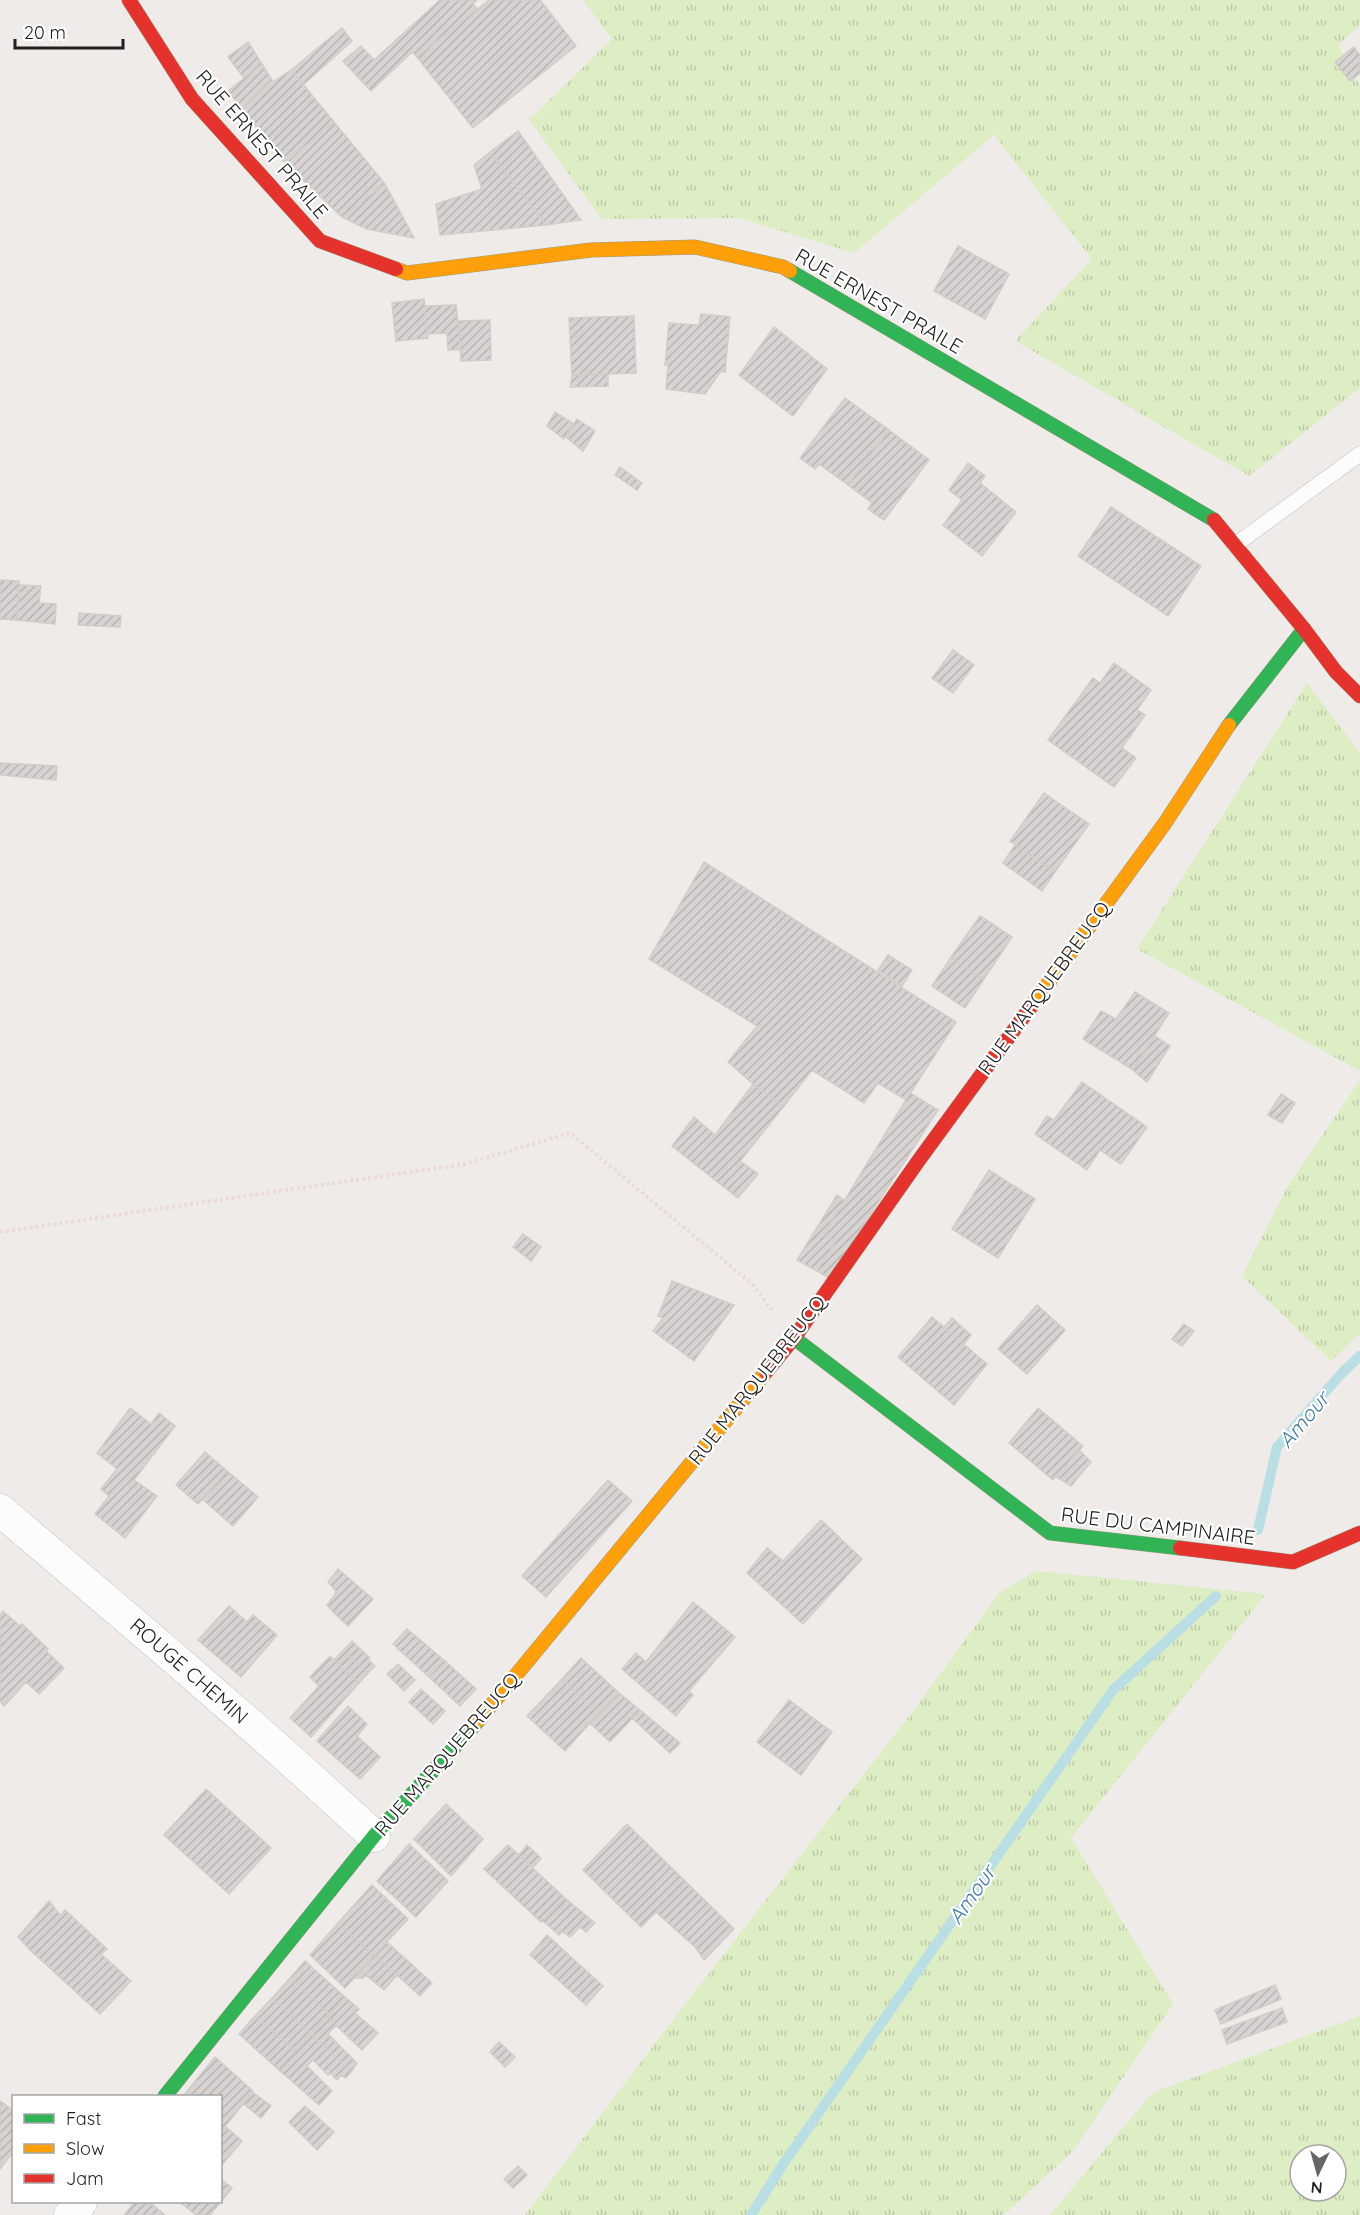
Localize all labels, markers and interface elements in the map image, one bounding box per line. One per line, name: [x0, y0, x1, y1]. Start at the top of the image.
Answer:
scale bar: [15, 12, 123, 50]
text: 20 m: [24, 21, 66, 44]
street label: RUE ERNEST PRAILE: [191, 64, 334, 223]
street label: RUE ERNEST PRAILE: [791, 242, 967, 359]
street label: RUE MARQUEBREUCQ: [972, 896, 1115, 1080]
street label: RUE MARQUEBREUCQ: [682, 1289, 831, 1470]
water label: Amour: [1272, 1384, 1336, 1453]
street label: RUE DU CAMPINAIRE: [1060, 1501, 1256, 1550]
street label: ROUGE CHEMIN: [125, 1613, 254, 1729]
street label: RUE MARQUEBREUCQ: [369, 1666, 525, 1841]
water label: Amour: [942, 1858, 1002, 1929]
legend: [12, 2095, 222, 2203]
text: Fast: [66, 2107, 101, 2130]
text: Slow: [66, 2137, 104, 2160]
north arrow: [1288, 2143, 1348, 2203]
text: Jam: [66, 2167, 104, 2190]
text: N: [1310, 2177, 1323, 2198]

